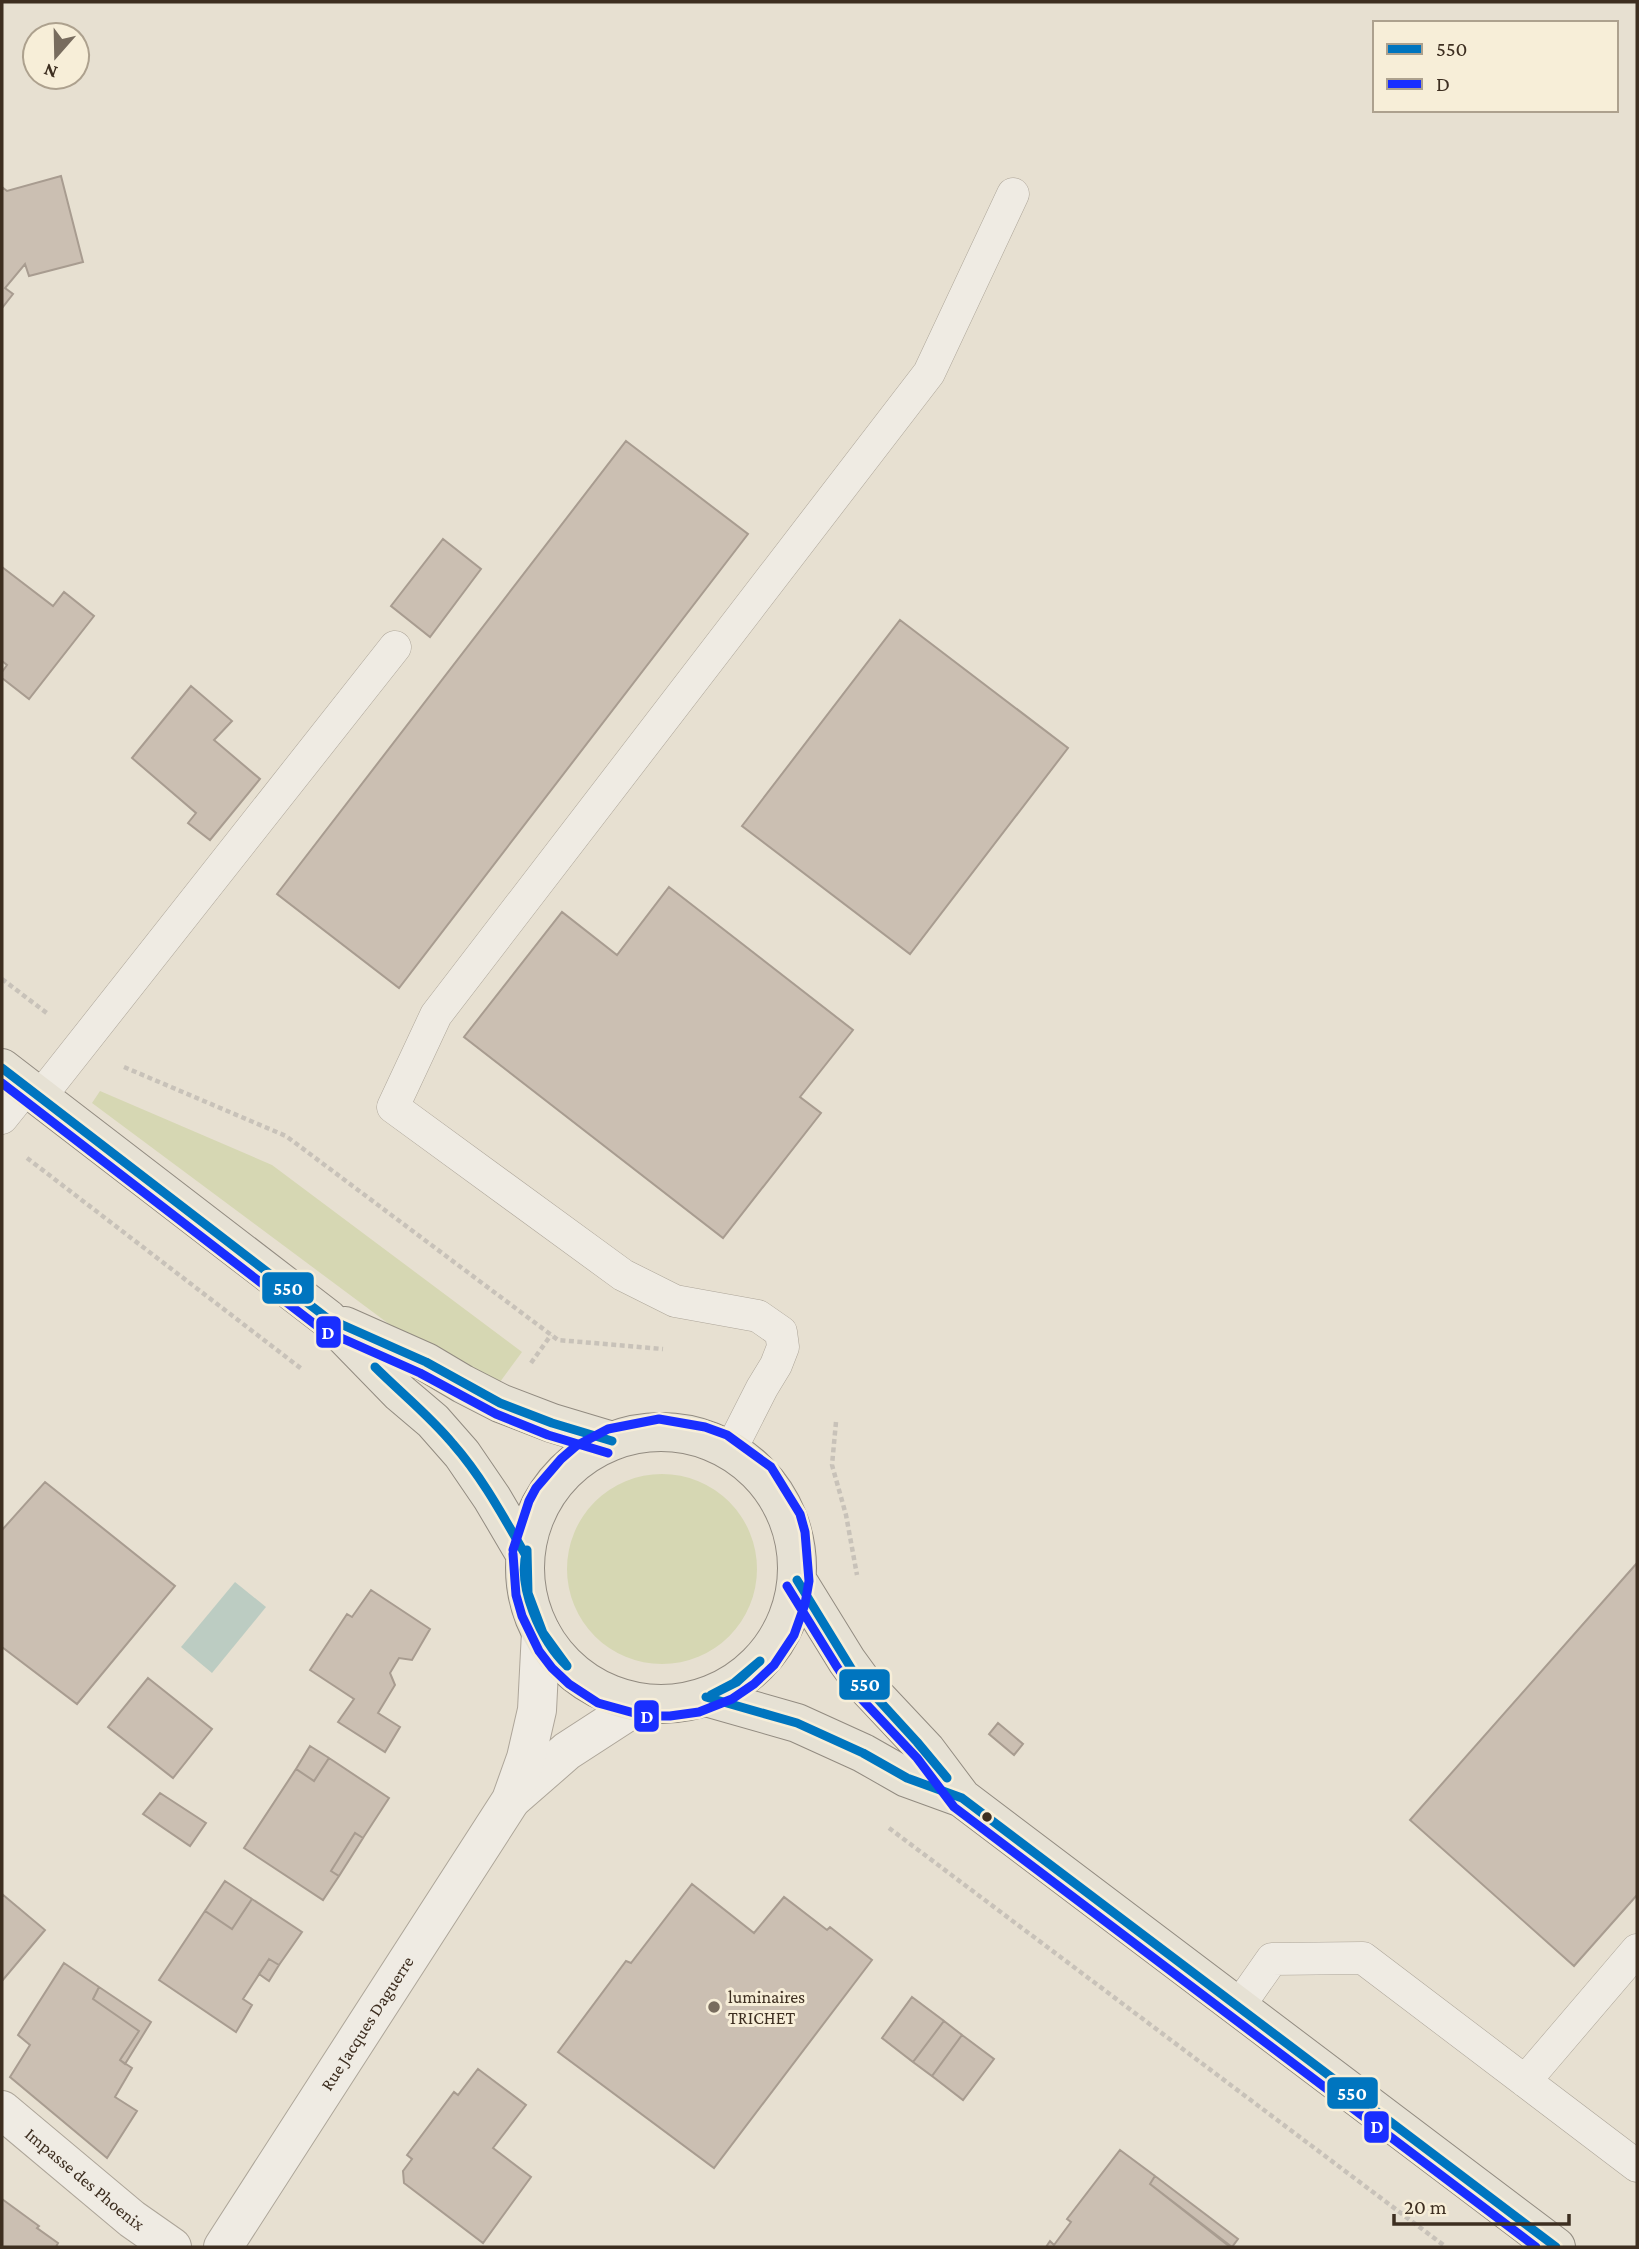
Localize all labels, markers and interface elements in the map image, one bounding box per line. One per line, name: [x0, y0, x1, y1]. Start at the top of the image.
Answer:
north arrow: [21, 21, 91, 91]
legend: [1373, 21, 1618, 112]
text: 550: [1436, 37, 1467, 61]
text: N: [41, 59, 60, 84]
text: D: [1436, 72, 1450, 96]
line badge: 550: [261, 1271, 315, 1305]
text: 550: [273, 1278, 303, 1299]
line badge: D: [315, 1315, 342, 1349]
text: D: [321, 1322, 335, 1343]
line badge: 550: [838, 1668, 891, 1701]
text: 550: [850, 1674, 880, 1695]
line badge: D: [633, 1699, 660, 1733]
text: D: [640, 1706, 654, 1727]
unlabelled marker: [980, 1810, 994, 1824]
street label: Rue Jacques Daguerre: [317, 1952, 418, 2094]
place label: luminaires TRICHET: [728, 1987, 805, 2028]
marker: luminaires TRICHET: [706, 1999, 722, 2015]
line badge: 550: [1326, 2076, 1379, 2110]
text: 550: [1337, 2083, 1367, 2104]
line badge: D: [1363, 2110, 1390, 2144]
text: D: [1370, 2116, 1384, 2137]
street label: Impasse des Phoenix: [21, 2124, 149, 2235]
scale bar: [1394, 2182, 1569, 2226]
text: 20 m: [1404, 2195, 1447, 2219]

